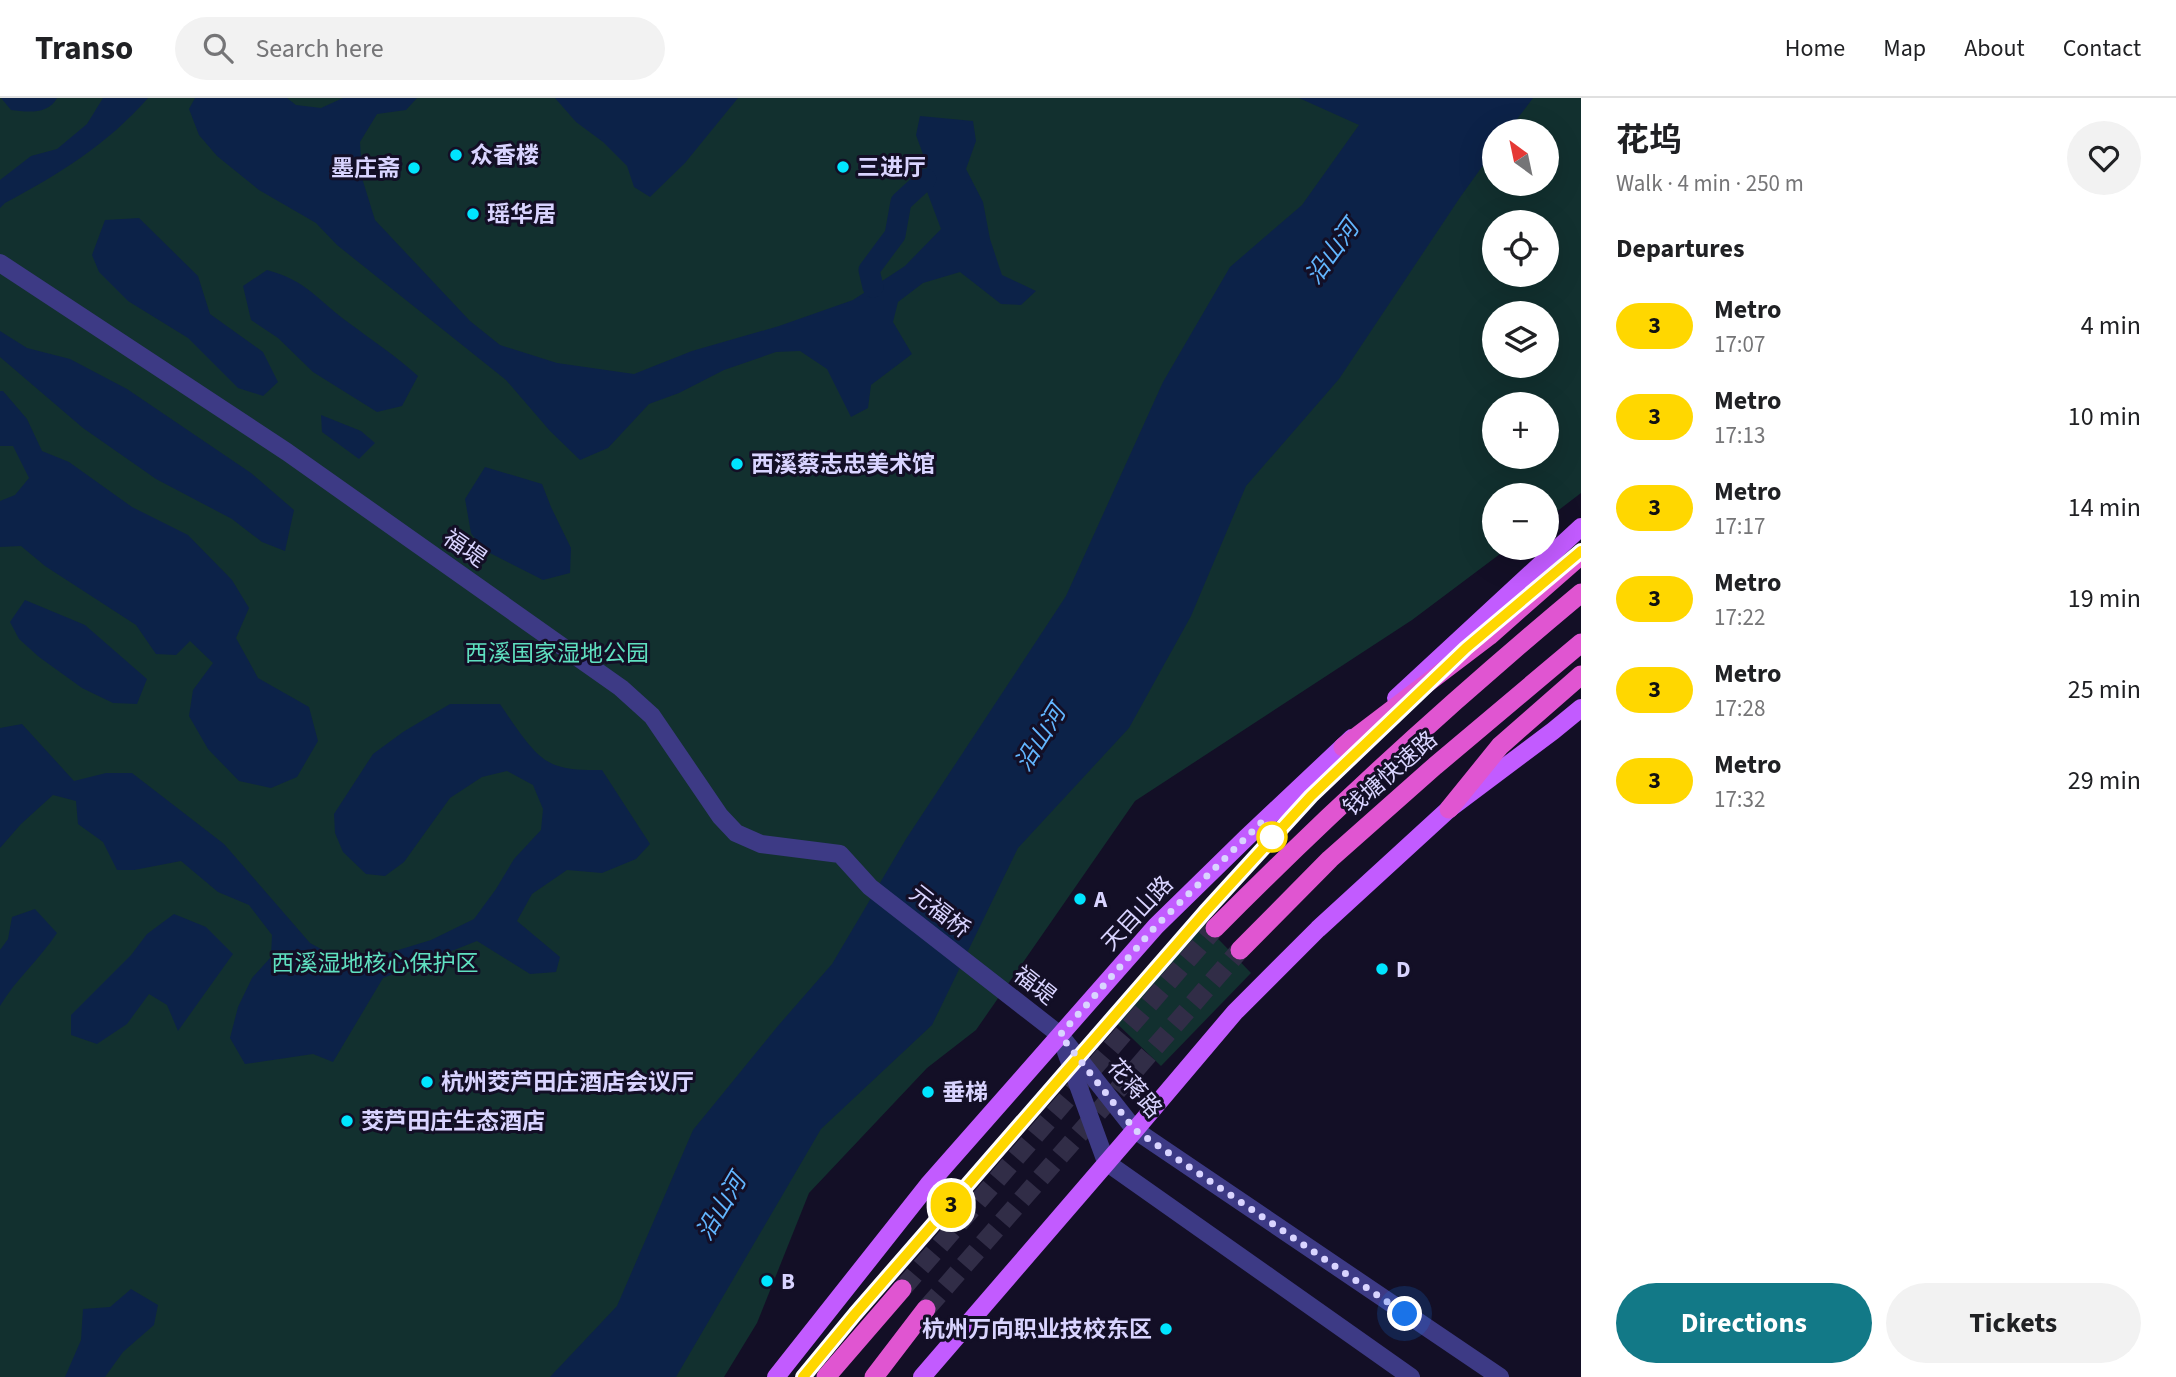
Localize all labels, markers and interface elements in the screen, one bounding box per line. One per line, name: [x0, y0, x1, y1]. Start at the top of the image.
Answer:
search box: [175, 17, 665, 80]
text: Transo: [35, 25, 133, 72]
icon: search: [199, 29, 237, 67]
text: Search here: [255, 30, 384, 67]
text: Home: [1785, 31, 1845, 66]
text: Map: [1883, 31, 1926, 66]
text: About: [1964, 31, 2025, 66]
text: Contact: [2063, 31, 2141, 66]
text: 花坞: [1616, 117, 1682, 164]
north arrow: [1482, 119, 1559, 196]
map controls: [1482, 119, 1559, 560]
button: heart: [2067, 121, 2141, 195]
place label: 众香楼: [470, 139, 539, 172]
marker: 众香楼: [448, 147, 464, 163]
place label: 三进厅: [857, 151, 926, 184]
place label: 墨庄斋: [331, 152, 400, 185]
marker: 三进厅: [835, 159, 851, 175]
marker: 墨庄斋: [406, 160, 422, 176]
text: Walk · 4 min · 250 m: [1616, 167, 1804, 200]
place label: 瑶华居: [487, 198, 556, 231]
marker: 瑶华居: [465, 206, 481, 222]
water label: 沿山河: [1297, 210, 1370, 292]
button: locate: [1482, 210, 1559, 287]
text: Departures: [1616, 230, 1744, 267]
text: Metro: [1714, 291, 1782, 328]
button: layers: [1482, 301, 1559, 378]
text: 4 min: [2081, 307, 2141, 344]
text: 3: [1648, 308, 1661, 343]
text: 17:07: [1714, 328, 1765, 361]
text: Metro: [1714, 382, 1782, 419]
button: +: [1482, 392, 1559, 469]
text: 10 min: [2068, 398, 2141, 435]
text: 3: [1648, 399, 1661, 434]
text: 17:13: [1714, 419, 1765, 452]
place label: 西溪蔡志忠美术馆: [751, 448, 935, 481]
marker: 西溪蔡志忠美术馆: [729, 456, 745, 472]
text: Metro: [1714, 473, 1782, 510]
button: −: [1482, 483, 1559, 560]
text: 14 min: [2068, 489, 2141, 526]
text: 3: [1648, 490, 1661, 525]
text: 17:17: [1714, 510, 1765, 543]
street label: 福堤: [436, 522, 493, 575]
text: Metro: [1714, 564, 1782, 601]
text: 19 min: [2068, 580, 2141, 617]
text: 3: [1648, 581, 1661, 616]
text: 17:22: [1714, 601, 1765, 634]
park label: 西溪国家湿地公园: [465, 637, 649, 670]
text: Metro: [1714, 655, 1782, 692]
text: 25 min: [2068, 671, 2141, 708]
text: 3: [1648, 672, 1661, 707]
text: 17:28: [1714, 692, 1765, 725]
water label: 沿山河: [1007, 695, 1076, 778]
street label: 钱塘快速路: [1336, 723, 1445, 824]
text: Metro: [1714, 746, 1782, 783]
text: 29 min: [2068, 762, 2141, 799]
text: 3: [1648, 763, 1661, 798]
text: 17:32: [1714, 783, 1765, 816]
unlabelled marker: [1257, 822, 1287, 852]
street label: 天目山路: [1094, 868, 1181, 958]
street label: 元福桥: [902, 877, 977, 946]
place label: A: [1093, 883, 1108, 916]
marker: A: [1072, 891, 1088, 907]
park label: 西溪湿地核心保护区: [272, 947, 479, 980]
place label: D: [1396, 953, 1411, 986]
street label: 福堤: [1006, 958, 1063, 1013]
marker: D: [1374, 961, 1390, 977]
street label: 花蒋路: [1100, 1051, 1170, 1125]
place label: 杭州茭芦田庄酒店会议厅: [441, 1066, 694, 1099]
marker: 杭州茭芦田庄酒店会议厅: [419, 1074, 435, 1090]
place label: 垂梯: [942, 1076, 988, 1109]
marker: 垂梯: [920, 1084, 936, 1100]
place label: 茭芦田庄生态酒店: [361, 1105, 545, 1138]
marker: 茭芦田庄生态酒店: [339, 1113, 355, 1129]
water label: 沿山河: [688, 1164, 757, 1247]
line badge: 3: [928, 1182, 974, 1228]
text: 3: [945, 1187, 957, 1222]
place label: B: [781, 1265, 795, 1298]
marker: B: [759, 1273, 775, 1289]
button: Directions: [1616, 1283, 1872, 1363]
button: Tickets: [1886, 1283, 2141, 1363]
your location: [1387, 1296, 1422, 1331]
place label: 杭州万向职业技校东区: [922, 1313, 1152, 1346]
marker: 杭州万向职业技校东区: [1158, 1321, 1174, 1337]

